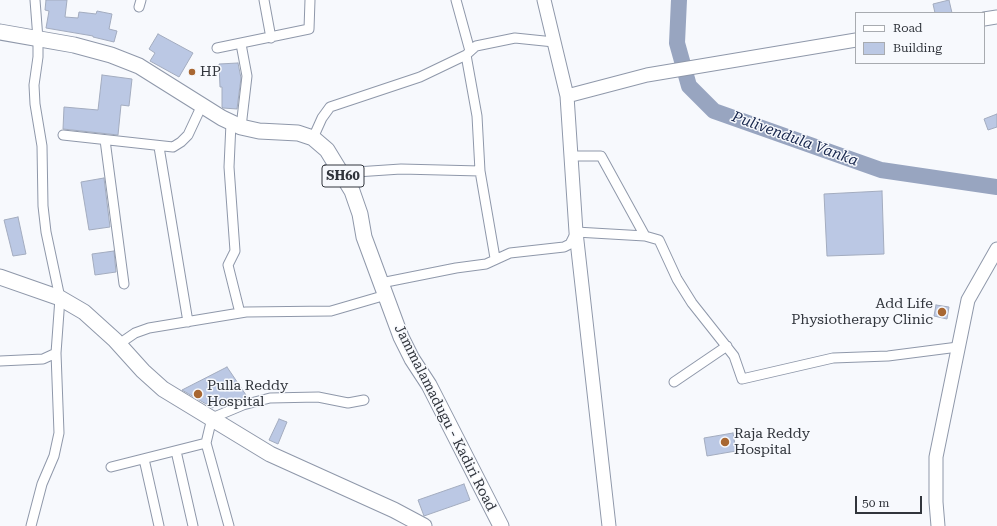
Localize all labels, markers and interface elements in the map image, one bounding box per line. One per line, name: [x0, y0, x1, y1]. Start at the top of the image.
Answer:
legend: [855, 12, 985, 64]
text: Road: [893, 21, 922, 35]
text: Building: [893, 41, 942, 55]
place label: HP: [200, 64, 221, 80]
marker: HP: [187, 67, 197, 77]
water label: Pulivendula Vanka: [729, 108, 861, 170]
road number: SH60: [322, 165, 364, 187]
place label: Add Life Physiotherapy Clinic: [791, 296, 933, 328]
marker: Add Life Physiotherapy Clinic: [936, 306, 948, 318]
street label: Jammalamadugu - Kadiri Road: [391, 322, 499, 514]
place label: Pulla Reddy Hospital: [207, 378, 288, 410]
marker: Pulla Reddy Hospital: [192, 388, 204, 400]
place label: Raja Reddy Hospital: [734, 426, 810, 458]
marker: Raja Reddy Hospital: [719, 436, 731, 448]
scale bar: [857, 488, 924, 514]
text: 50 m: [862, 496, 889, 510]

